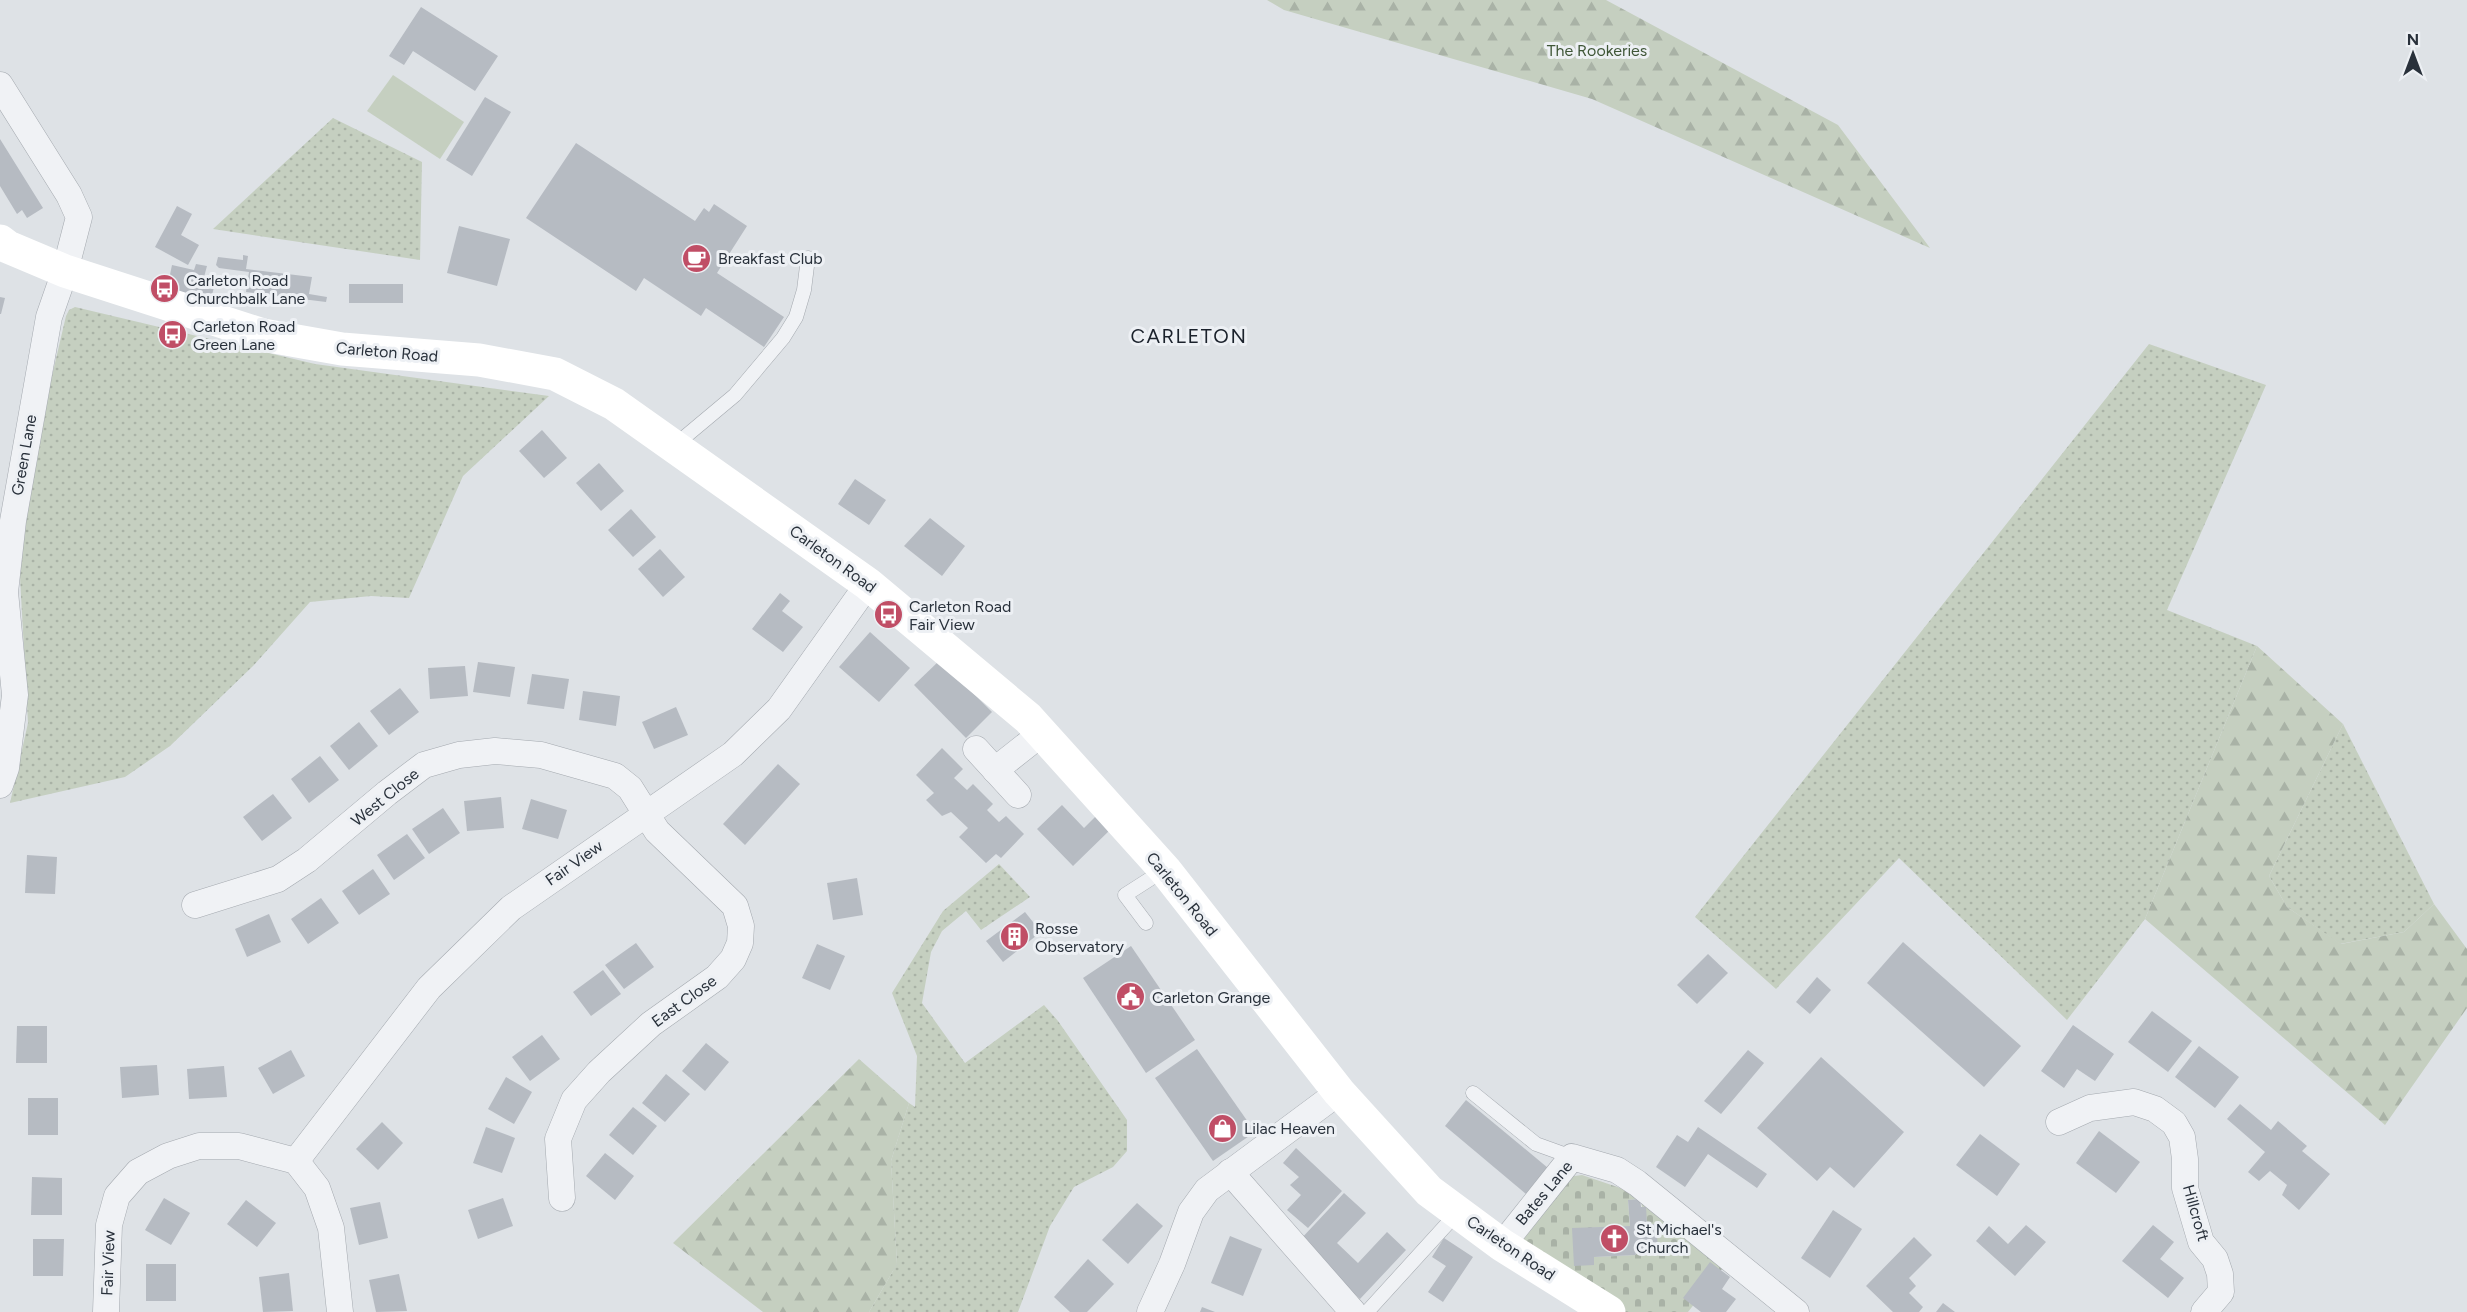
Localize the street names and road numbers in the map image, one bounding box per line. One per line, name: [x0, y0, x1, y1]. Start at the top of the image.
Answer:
street label: Carleton Road: [335, 338, 439, 366]
street label: Green Lane: [8, 413, 41, 497]
street label: Carleton Road: [786, 521, 880, 597]
street label: West Close: [347, 764, 423, 830]
street label: Fair View: [542, 836, 607, 890]
street label: Carleton Road: [1142, 848, 1222, 940]
street label: East Close: [648, 971, 720, 1031]
street label: Bates Lane: [1512, 1157, 1577, 1229]
street label: Hillcroft: [2179, 1182, 2213, 1244]
street label: Carleton Road: [1463, 1212, 1559, 1284]
street label: Fair View: [97, 1229, 119, 1296]

